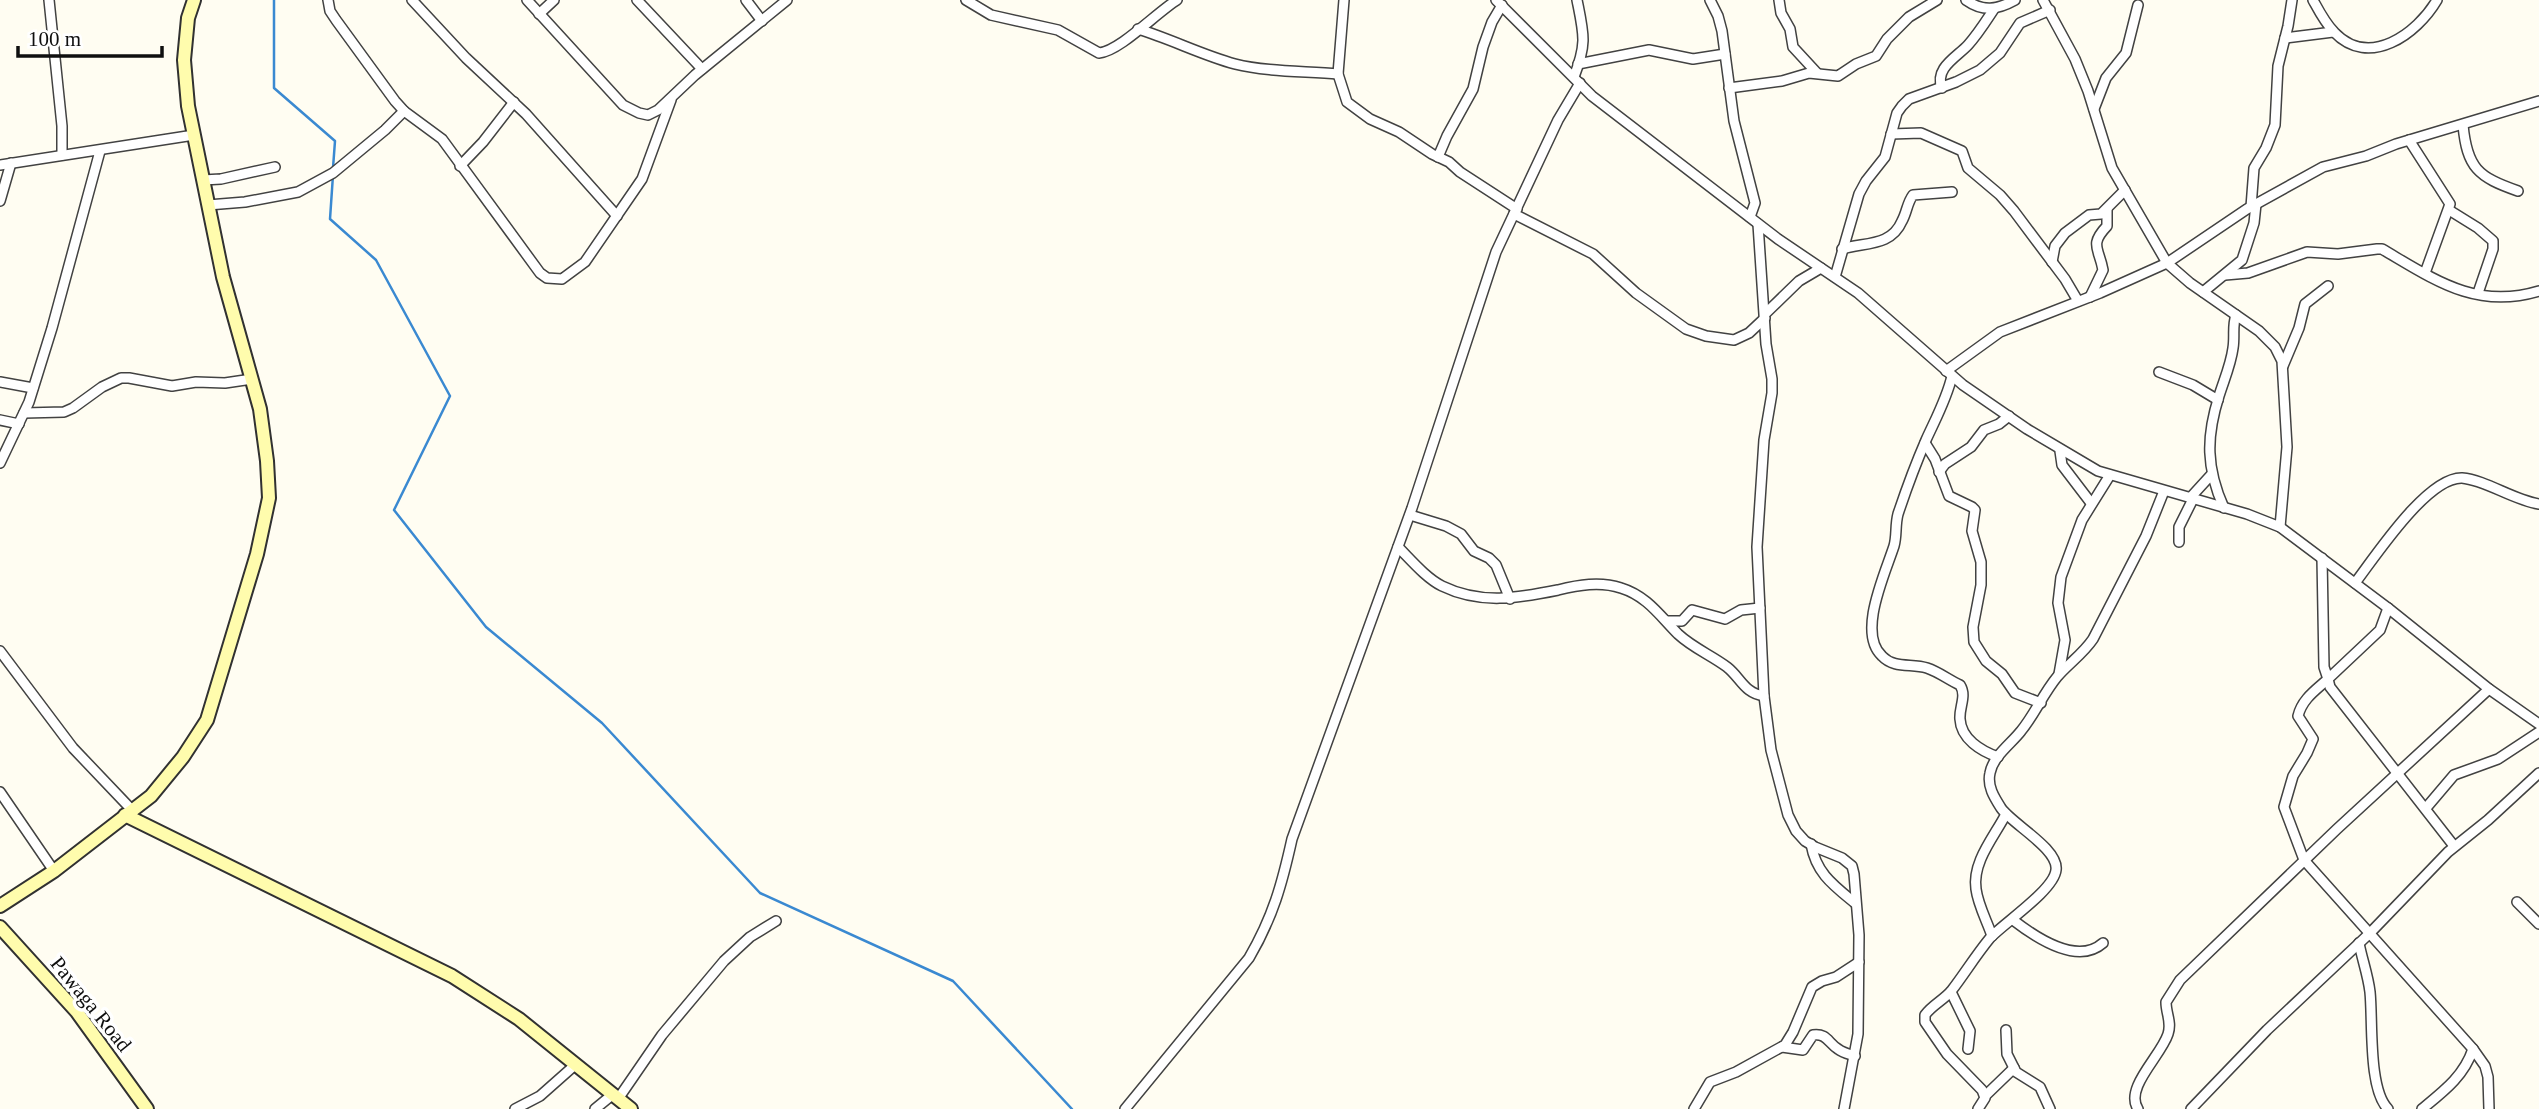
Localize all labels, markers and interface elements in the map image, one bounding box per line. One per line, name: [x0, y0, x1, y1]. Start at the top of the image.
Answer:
scale bar: [18, 14, 161, 58]
text: 100 m: [28, 27, 81, 51]
street label: Pawaga Road: [46, 952, 137, 1057]

